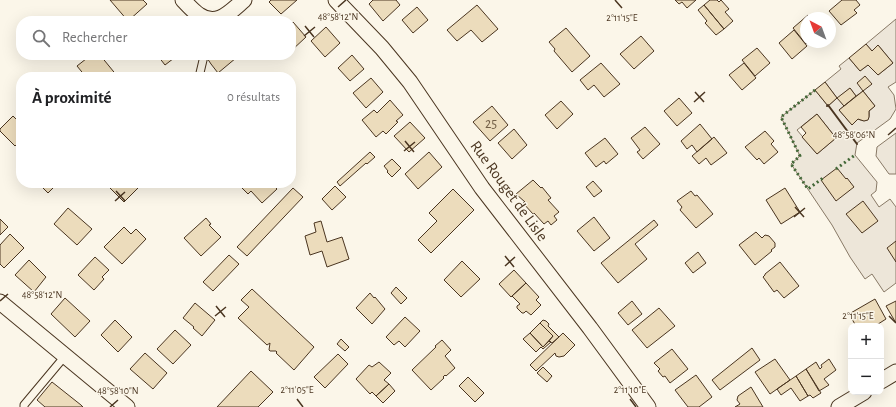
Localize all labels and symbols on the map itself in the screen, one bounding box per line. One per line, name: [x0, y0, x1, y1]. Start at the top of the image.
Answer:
text: 48°58'12"N: [318, 12, 358, 22]
north arrow: [800, 12, 836, 48]
text: 2°11'15"E: [606, 13, 638, 23]
house number: 25: [485, 117, 497, 131]
text: 48°58'06"N: [833, 130, 875, 140]
street label: Rue Rouget de Lisle: [467, 138, 551, 244]
text: 48°58'12"N: [22, 290, 62, 300]
text: 2°11'15"E: [842, 311, 874, 321]
text: 2°11'05"E: [280, 385, 314, 395]
text: 2°11'10"E: [614, 385, 646, 395]
text: 48°58'10"N: [97, 386, 139, 396]

